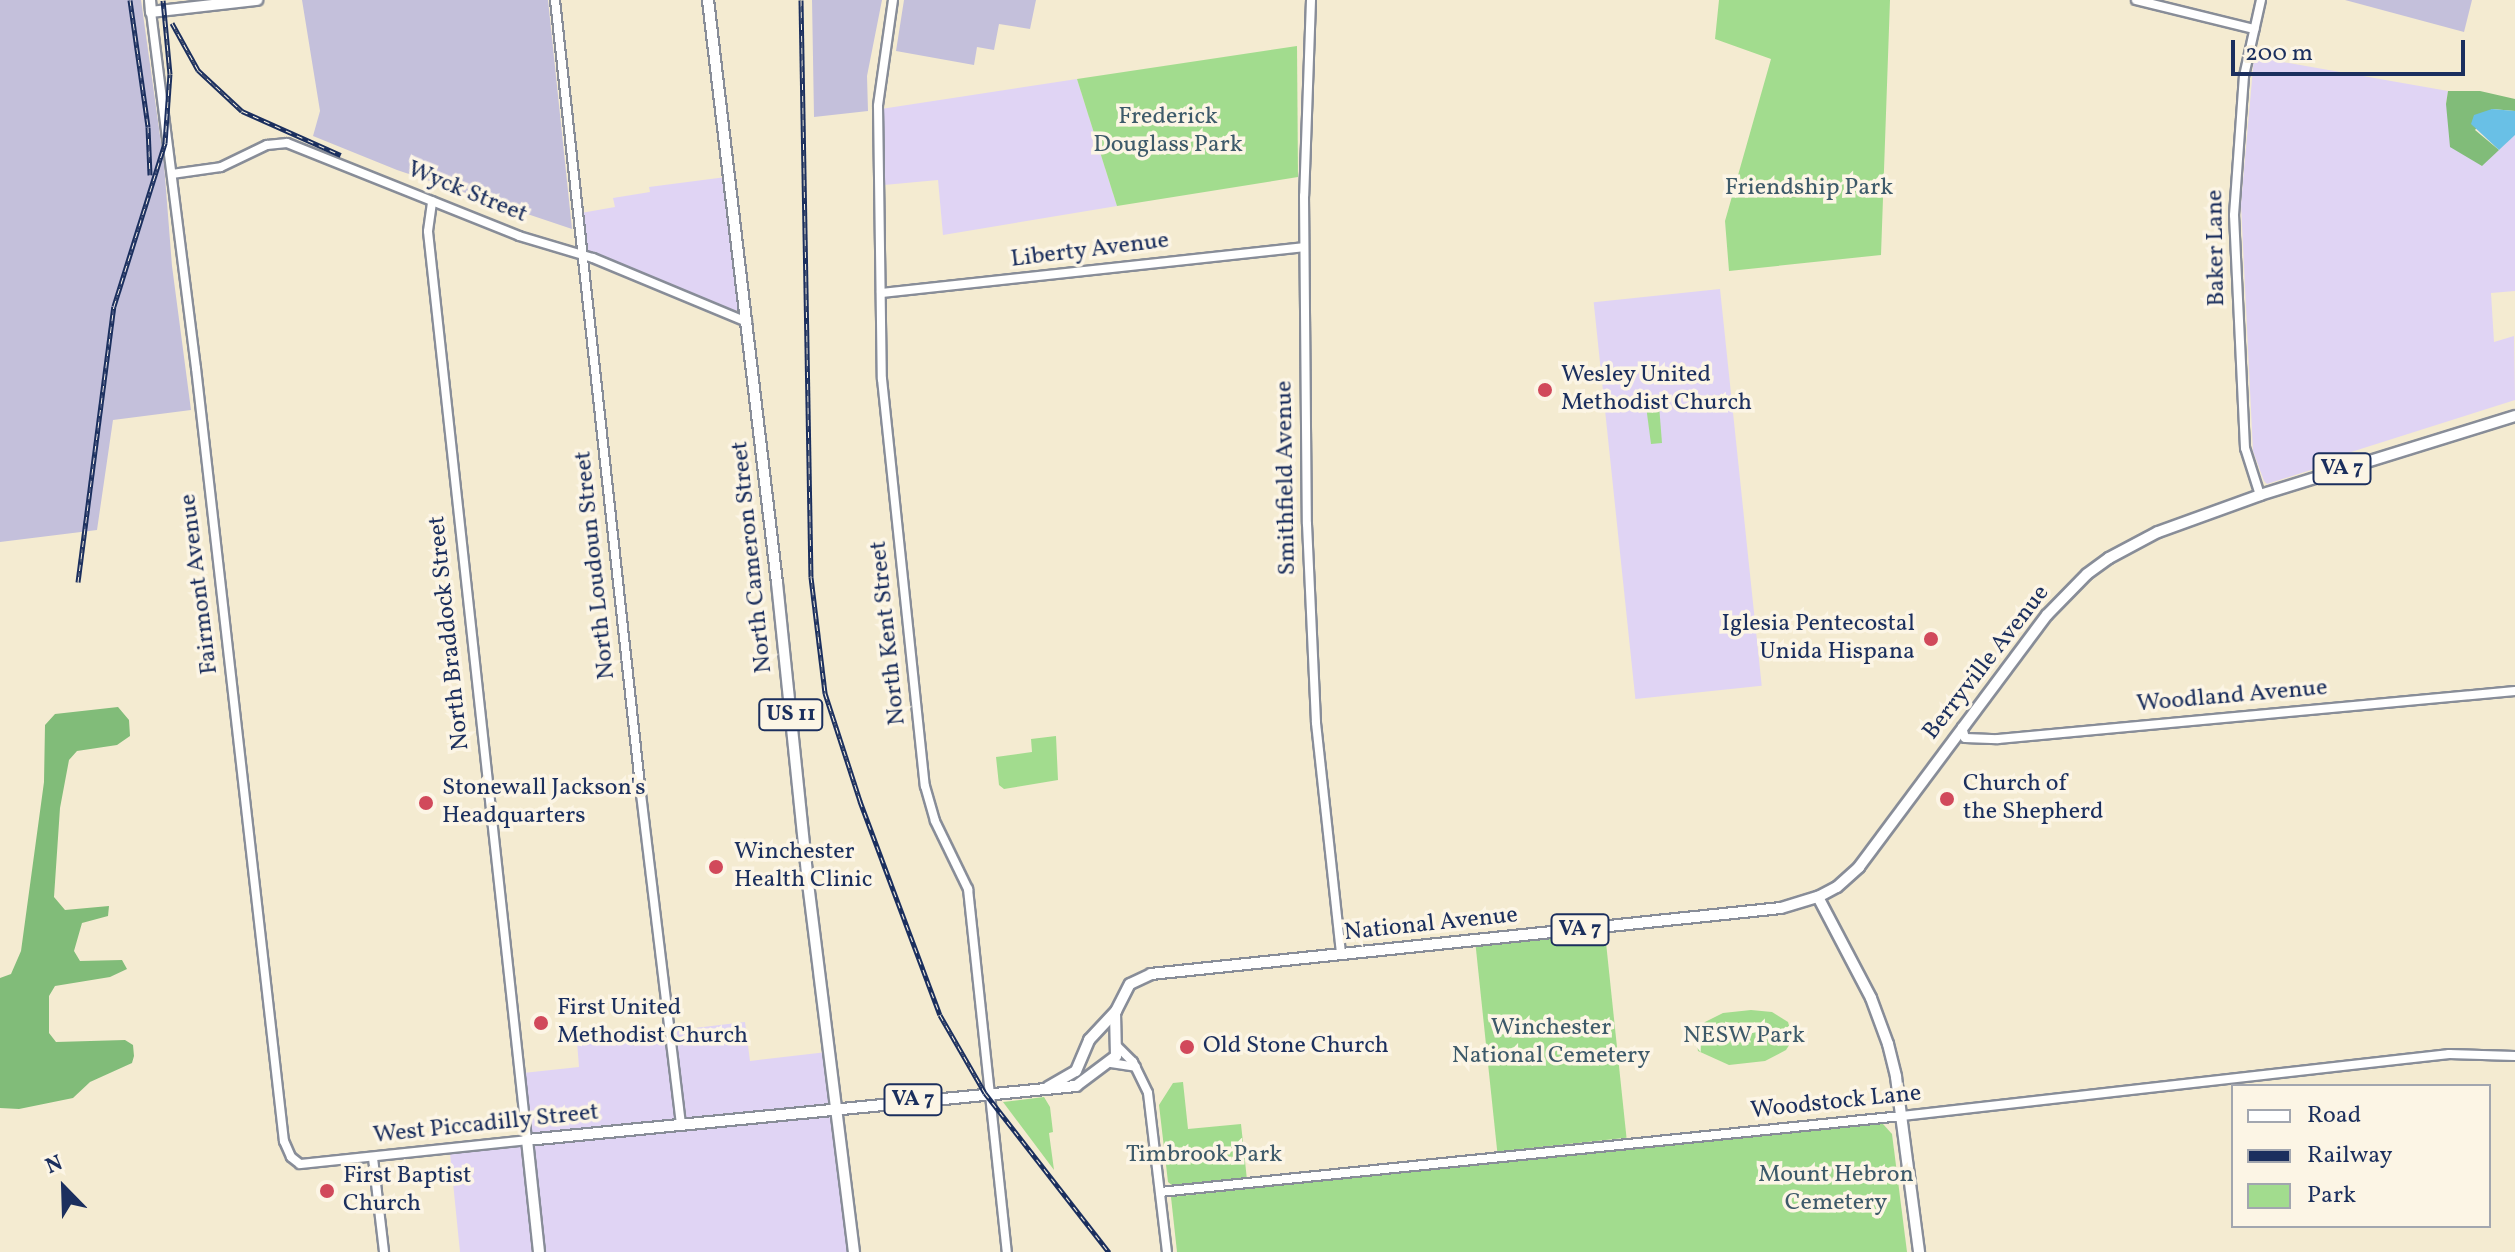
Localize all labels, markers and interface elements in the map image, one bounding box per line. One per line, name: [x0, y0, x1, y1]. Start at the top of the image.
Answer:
scale bar: [2235, 24, 2469, 74]
text: 200 m: [2245, 37, 2313, 71]
park label: Frederick Douglass Park: [1093, 104, 1243, 160]
street label: Wyck Street: [403, 156, 531, 230]
park label: Friendship Park: [1725, 175, 1893, 203]
street label: Baker Lane: [2202, 189, 2232, 307]
street label: Liberty Avenue: [1009, 227, 1171, 275]
place label: Wesley United Methodist Church: [1561, 362, 1752, 418]
street label: Smithfield Avenue: [1271, 380, 1303, 576]
marker: Wesley United Methodist Church: [1536, 381, 1554, 399]
street label: North Cameron Street: [726, 440, 780, 674]
street label: North Loudoun Street: [570, 449, 622, 681]
road number: VA 7: [2312, 451, 2372, 487]
street label: Fairmont Avenue: [175, 492, 225, 676]
street label: North Braddock Street: [423, 514, 477, 752]
street label: North Kent Street: [865, 539, 913, 727]
street label: Berryville Avenue: [1918, 580, 2056, 746]
place label: Iglesia Pentecostal Unida Hispana: [1721, 611, 1915, 667]
marker: Iglesia Pentecostal Unida Hispana: [1922, 630, 1940, 648]
street label: Woodland Avenue: [2135, 674, 2329, 720]
road number: US 11: [757, 697, 825, 733]
place label: Church of the Shepherd: [1963, 771, 2104, 827]
place label: Stonewall Jackson's Headquarters: [442, 775, 646, 831]
marker: Church of the Shepherd: [1938, 790, 1956, 808]
marker: Stonewall Jackson's Headquarters: [417, 794, 435, 812]
place label: Winchester Health Clinic: [734, 839, 872, 895]
marker: Winchester Health Clinic: [705, 856, 727, 878]
street label: National Avenue: [1343, 902, 1519, 948]
road number: VA 7: [1550, 912, 1610, 948]
place label: First United Methodist Church: [557, 995, 748, 1051]
marker: First United Methodist Church: [532, 1014, 550, 1032]
park label: Winchester National Cemetery: [1452, 1015, 1650, 1071]
park label: NESW Park: [1683, 1023, 1805, 1051]
place label: Old Stone Church: [1203, 1033, 1389, 1061]
marker: Old Stone Church: [1178, 1038, 1196, 1056]
street label: Woodstock Lane: [1749, 1080, 1923, 1126]
road number: VA 7: [883, 1082, 943, 1118]
legend: [2231, 1084, 2491, 1228]
street label: West Piccadilly Street: [371, 1099, 601, 1151]
text: Road: [2307, 1099, 2361, 1133]
text: Railway: [2307, 1139, 2393, 1173]
park label: Timbrook Park: [1126, 1142, 1282, 1170]
north arrow: [24, 1148, 104, 1228]
text: N: [41, 1148, 68, 1183]
park label: Mount Hebron Cemetery: [1758, 1162, 1914, 1218]
place label: First Baptist Church: [343, 1163, 472, 1219]
text: Park: [2307, 1179, 2356, 1213]
marker: First Baptist Church: [318, 1182, 336, 1200]

